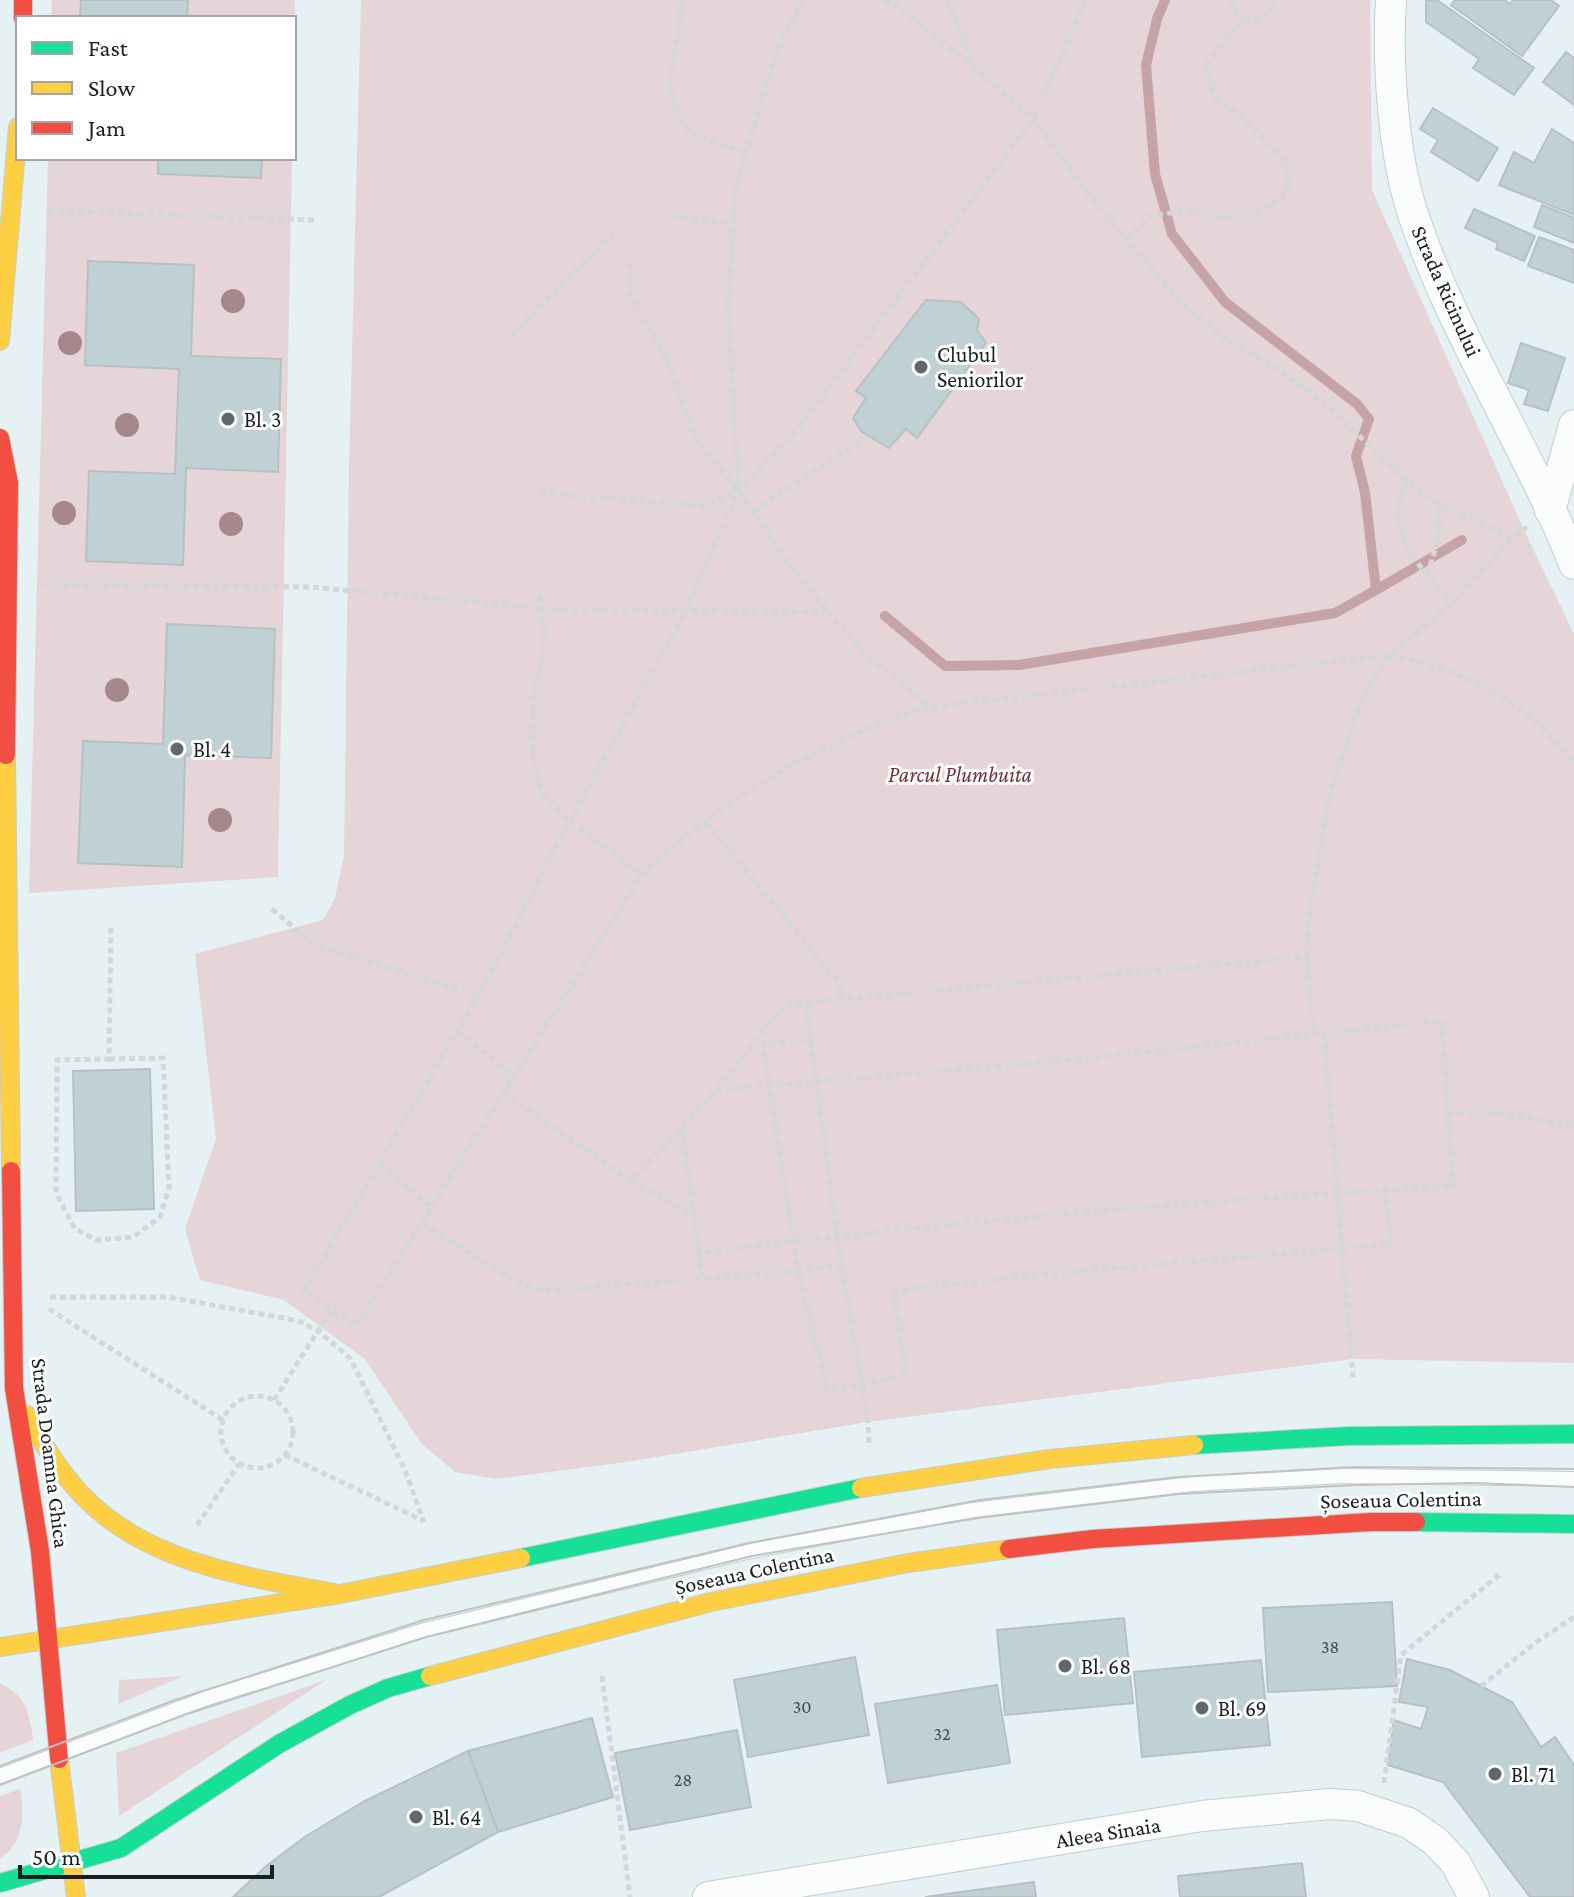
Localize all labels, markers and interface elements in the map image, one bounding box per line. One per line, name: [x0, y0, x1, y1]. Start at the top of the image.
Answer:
legend: [16, 16, 296, 160]
text: Fast: [88, 34, 129, 61]
text: Slow: [88, 74, 135, 101]
text: Jam: [86, 114, 126, 141]
street label: Strada Ricinului: [1407, 222, 1487, 361]
place label: Clubul Seniorilor: [937, 342, 1024, 392]
marker: Clubul Seniorilor: [912, 358, 930, 376]
place label: Bl. 3: [244, 407, 281, 432]
marker: Bl. 3: [219, 410, 237, 428]
place label: Bl. 4: [193, 737, 231, 762]
marker: Bl. 4: [168, 740, 186, 758]
park label: Parcul Plumbuita: [888, 762, 1032, 787]
street label: Strada Doamna Ghica: [26, 1357, 75, 1550]
street label: Șoseaua Colentina: [1320, 1486, 1482, 1515]
street label: Șoseaua Colentina: [672, 1541, 836, 1601]
house number: 38: [1321, 1637, 1339, 1657]
place label: Bl. 68: [1081, 1654, 1131, 1679]
marker: Bl. 68: [1056, 1657, 1074, 1675]
place label: Bl. 69: [1218, 1696, 1267, 1721]
house number: 30: [793, 1697, 811, 1717]
marker: Bl. 69: [1193, 1699, 1211, 1717]
house number: 32: [933, 1724, 951, 1744]
place label: Bl. 71: [1511, 1762, 1555, 1787]
marker: Bl. 71: [1486, 1765, 1504, 1783]
house number: 28: [674, 1770, 692, 1790]
place label: Bl. 64: [432, 1805, 481, 1830]
marker: Bl. 64: [407, 1808, 425, 1826]
street label: Aleea Sinaia: [1054, 1812, 1162, 1853]
scale bar: [20, 1829, 272, 1879]
text: 50 m: [32, 1843, 81, 1870]

